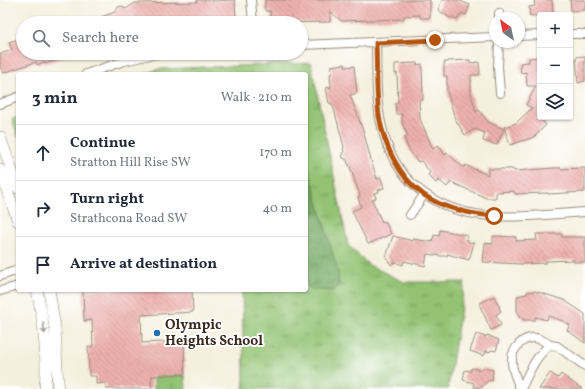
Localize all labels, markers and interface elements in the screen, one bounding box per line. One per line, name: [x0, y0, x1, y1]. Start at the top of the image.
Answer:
north arrow: [489, 12, 525, 48]
map controls: [537, 12, 573, 120]
button: +: [537, 12, 573, 48]
search box: [16, 16, 308, 60]
icon: search: [30, 27, 52, 49]
text: Search here: [62, 28, 139, 49]
route end: [426, 31, 444, 49]
button: −: [537, 48, 573, 84]
button: layers: [537, 84, 573, 120]
text: 3 min: [32, 87, 78, 110]
text: Walk · 210 m: [221, 89, 292, 107]
text: Continue: [70, 133, 135, 154]
icon: ahead: [32, 142, 54, 164]
text: 170 m: [259, 144, 292, 162]
text: Stratton Hill Rise SW: [70, 154, 191, 172]
text: Turn right: [70, 189, 144, 210]
icon: right: [32, 198, 54, 220]
text: 40 m: [263, 200, 292, 218]
route start: [485, 207, 503, 225]
text: Strathcona Road SW: [70, 210, 187, 228]
icon: arrive: [32, 254, 54, 276]
text: Arrive at destination: [70, 254, 217, 275]
place label: Olympic Heights School: [165, 316, 263, 351]
one-way arrow: [40, 321, 48, 334]
marker: Olympic Heights School: [152, 328, 162, 338]

